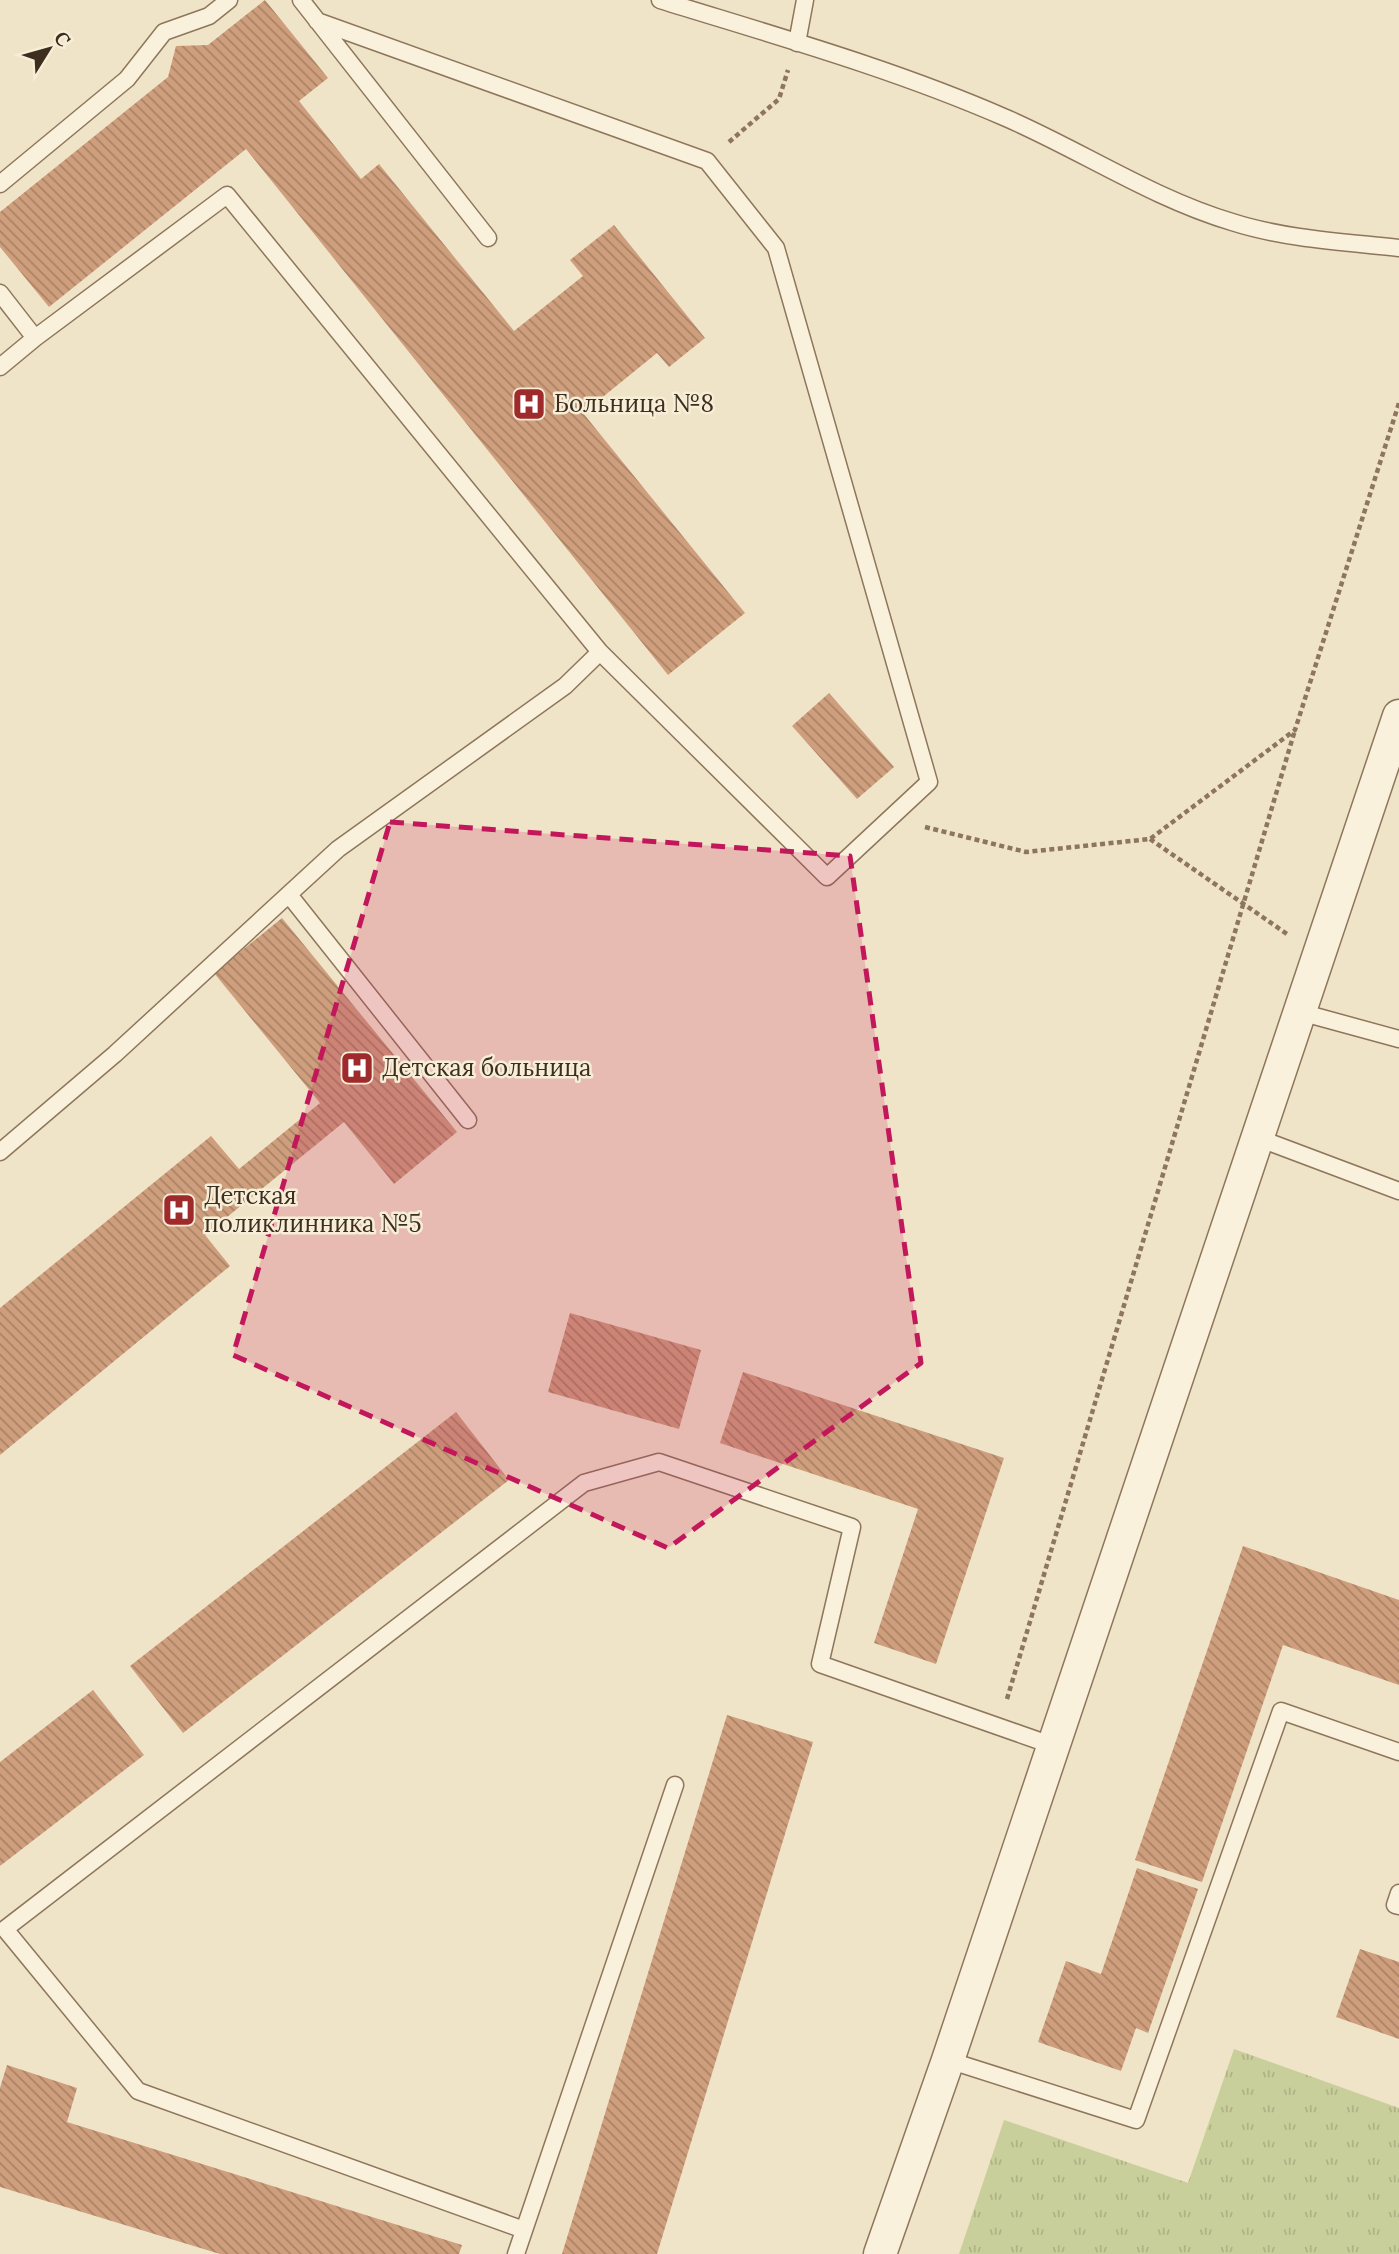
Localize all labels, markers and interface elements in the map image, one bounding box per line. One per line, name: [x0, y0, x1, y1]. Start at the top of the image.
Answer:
north arrow: [14, 14, 84, 84]
text: С: [49, 26, 76, 51]
hospital icon: Больница №8: [510, 385, 548, 423]
place label: Больница №8: [554, 388, 714, 419]
hospital icon: Детская больница: [338, 1049, 376, 1087]
place label: Детская больница: [382, 1052, 591, 1083]
place label: Детская поликлинника №5: [204, 1180, 422, 1239]
hospital icon: Детская поликлинника №5: [160, 1191, 198, 1229]

